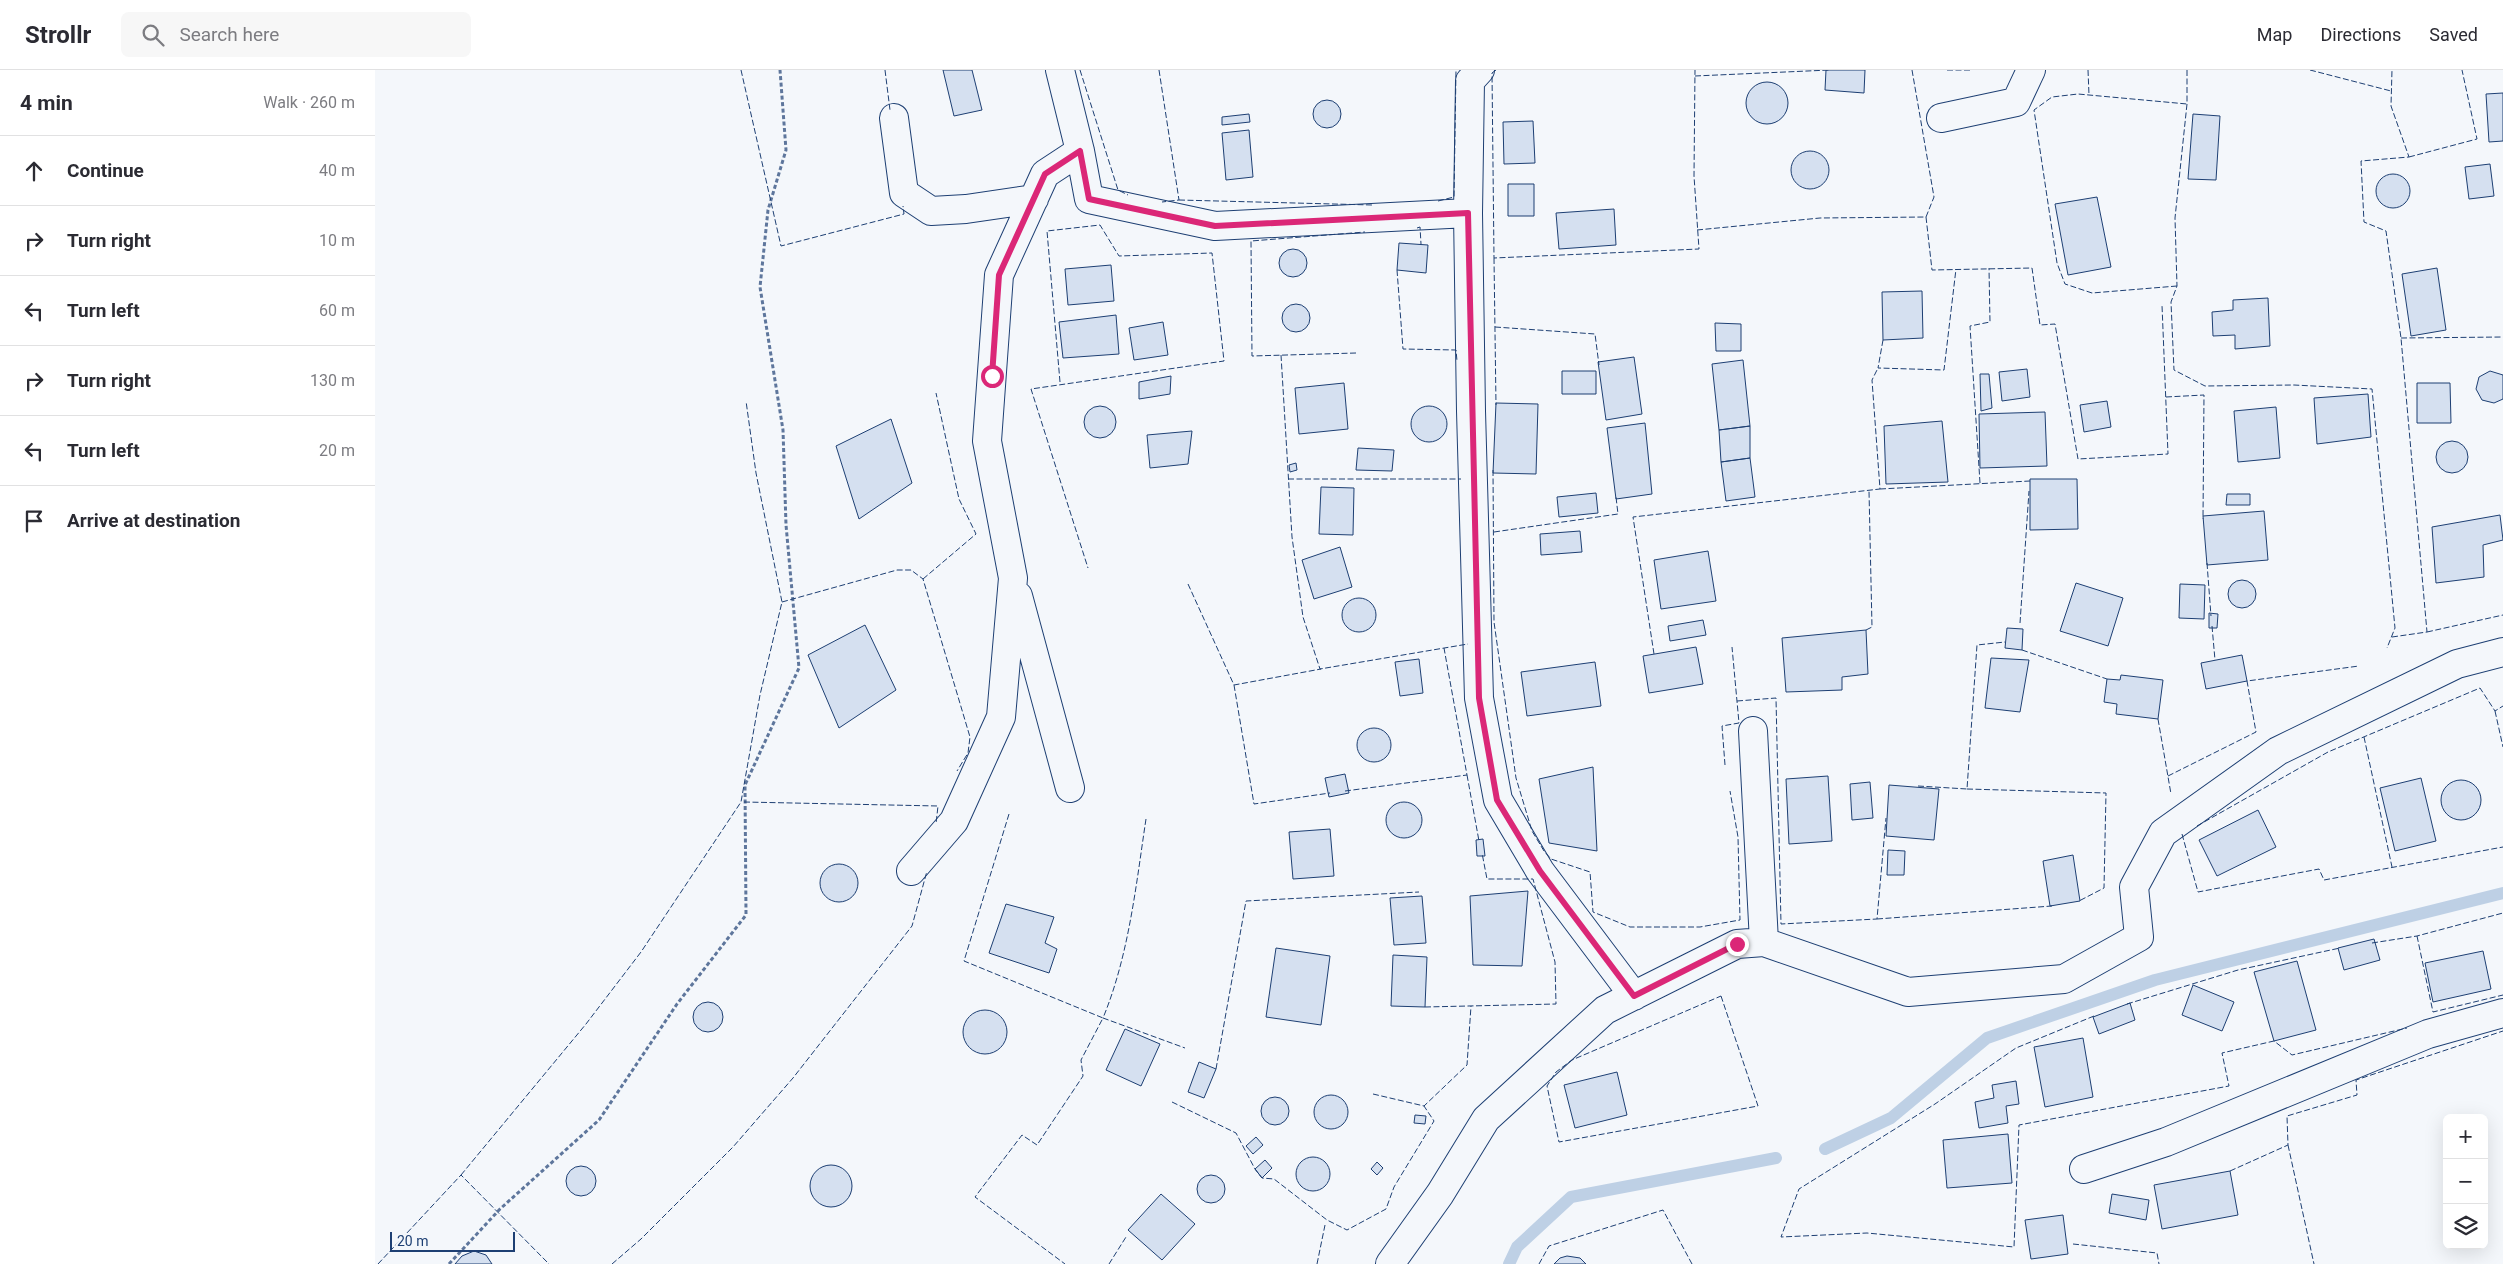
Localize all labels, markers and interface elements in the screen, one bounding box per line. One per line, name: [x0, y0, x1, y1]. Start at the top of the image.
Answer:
search box: [121, 12, 471, 57]
text: Strollr: [25, 21, 91, 49]
icon: search: [139, 21, 167, 49]
text: Search here: [179, 23, 279, 46]
text: Map: [2257, 24, 2292, 45]
text: Directions: [2320, 24, 2401, 45]
text: Saved: [2429, 24, 2478, 45]
text: 4 min: [20, 91, 73, 115]
text: Walk · 260 m: [263, 93, 355, 112]
icon: ahead: [20, 157, 48, 185]
text: Continue: [67, 159, 144, 182]
text: 40 m: [319, 161, 355, 180]
icon: right: [20, 227, 48, 255]
text: Turn right: [67, 229, 151, 252]
text: 10 m: [319, 231, 355, 250]
icon: left: [20, 297, 48, 325]
text: Turn left: [67, 299, 140, 322]
text: 60 m: [319, 301, 355, 320]
route start: [981, 365, 1004, 388]
icon: right: [20, 367, 48, 395]
text: Turn right: [67, 369, 151, 392]
text: 130 m: [310, 371, 355, 390]
icon: left: [20, 437, 48, 465]
text: Turn left: [67, 439, 140, 462]
text: 20 m: [319, 441, 355, 460]
icon: arrive: [20, 507, 48, 535]
text: Arrive at destination: [67, 509, 240, 532]
route end: [1726, 933, 1749, 956]
map controls: [2443, 1114, 2488, 1249]
button: +: [2443, 1114, 2488, 1159]
button: −: [2443, 1159, 2488, 1204]
button: layers: [2443, 1204, 2488, 1249]
scale bar: [390, 1229, 515, 1252]
text: 20 m: [397, 1233, 429, 1249]

